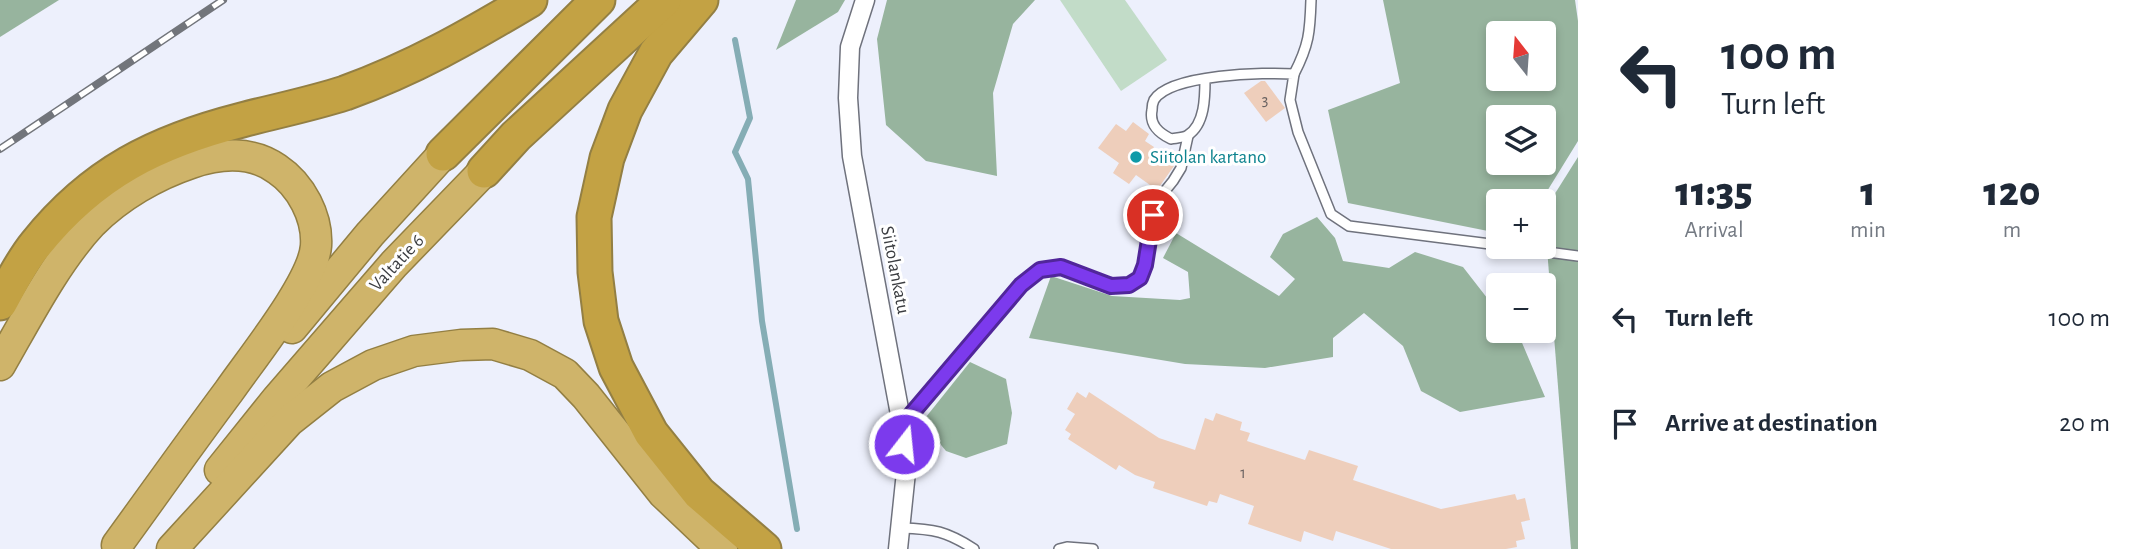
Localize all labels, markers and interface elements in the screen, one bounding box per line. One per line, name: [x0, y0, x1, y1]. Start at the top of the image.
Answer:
north arrow: [1486, 21, 1556, 91]
map controls: [1486, 21, 1556, 343]
icon: left: [1606, 28, 1697, 119]
text: 100 m: [1721, 30, 1837, 79]
text: Turn left: [1721, 88, 1825, 120]
house number: 3: [1262, 92, 1268, 108]
button: layers: [1486, 105, 1556, 175]
place label: Siitolan kartano: [1150, 148, 1266, 167]
marker: Siitolan kartano: [1128, 149, 1144, 165]
text: 11:35: [1675, 171, 1753, 213]
text: 1: [1860, 171, 1876, 213]
text: 120: [1983, 171, 2041, 213]
pin: [1123, 185, 1183, 245]
button: +: [1486, 189, 1556, 259]
icon: arrive: [1134, 196, 1172, 234]
text: Arrival: [1684, 219, 1744, 242]
text: min: [1850, 219, 1886, 242]
text: m: [2003, 219, 2021, 242]
street label: Siitolankatu: [877, 224, 913, 316]
street label: Valtatie 6: [366, 231, 428, 295]
button: −: [1486, 273, 1556, 343]
icon: left: [1606, 300, 1644, 338]
text: Turn left: [1665, 305, 1753, 331]
text: 100 m: [2049, 305, 2110, 331]
icon: arrive: [1606, 405, 1644, 443]
position arrow: [867, 407, 941, 481]
text: Arrive at destination: [1665, 410, 1878, 436]
text: 20 m: [2059, 410, 2110, 436]
house number: 1: [1240, 465, 1246, 481]

